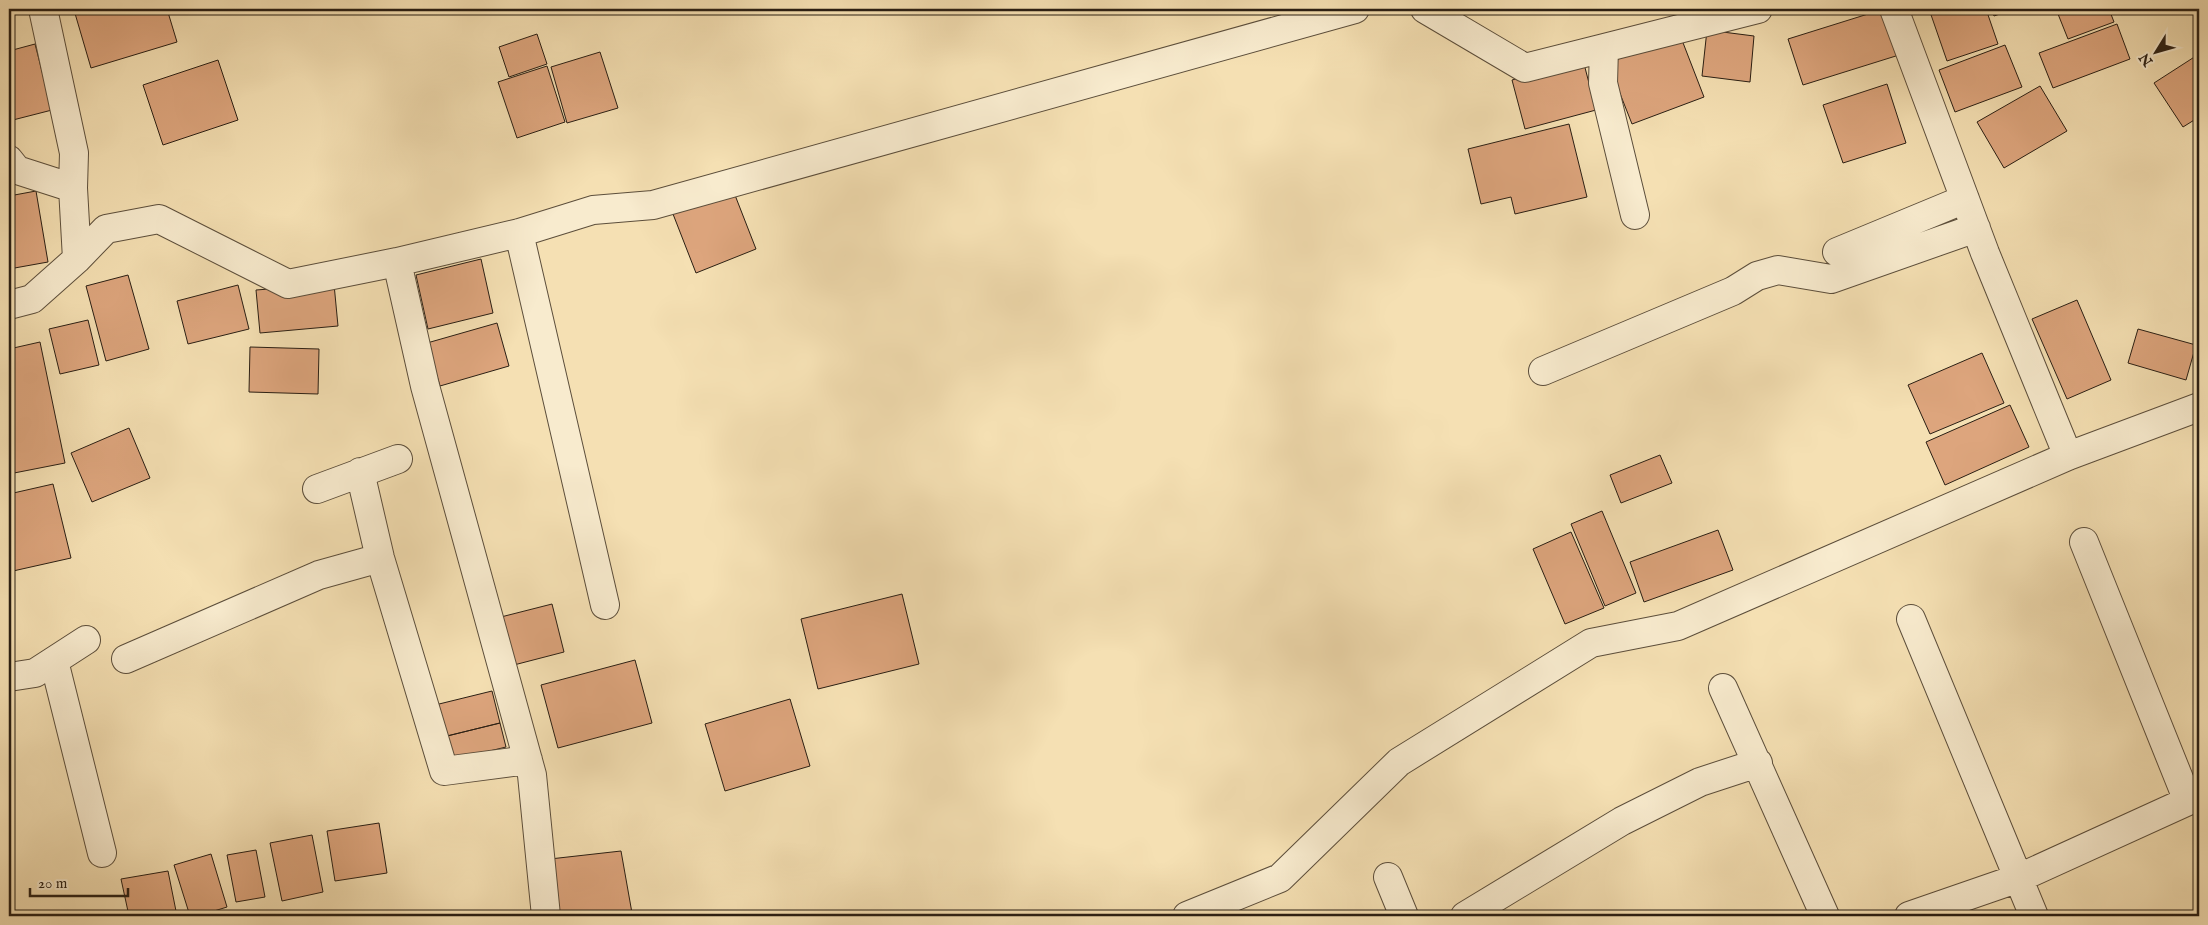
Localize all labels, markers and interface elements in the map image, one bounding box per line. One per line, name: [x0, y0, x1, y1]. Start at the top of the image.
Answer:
north arrow: [2130, 28, 2180, 78]
text: N: [2136, 49, 2158, 70]
scale bar: [30, 865, 128, 897]
text: 20 m: [38, 874, 68, 893]

